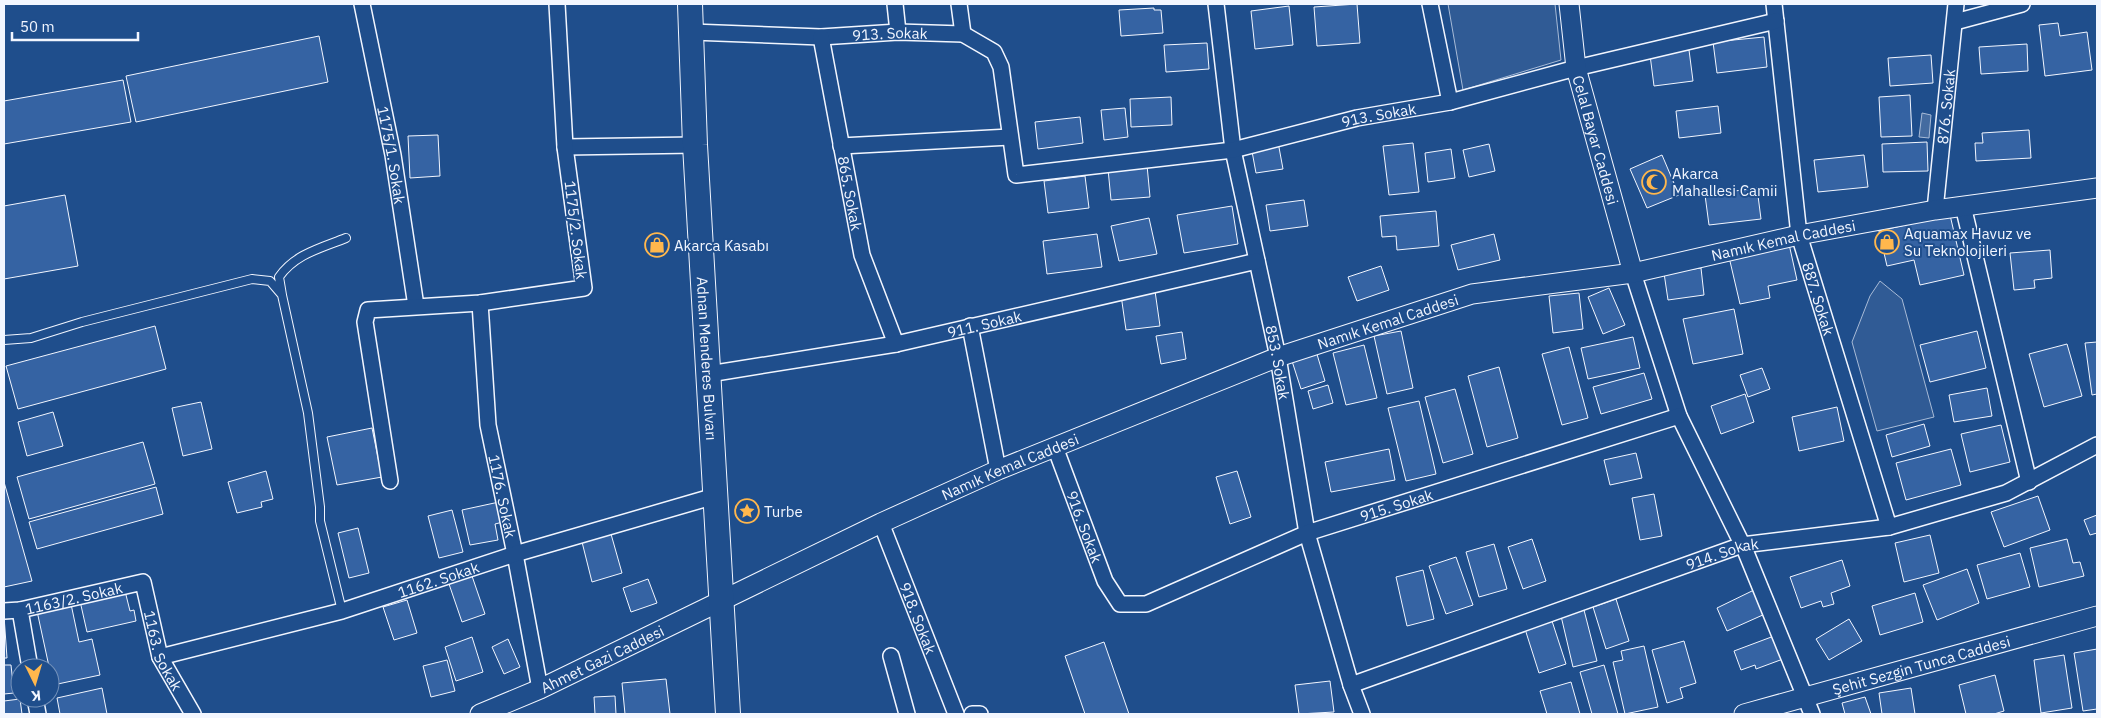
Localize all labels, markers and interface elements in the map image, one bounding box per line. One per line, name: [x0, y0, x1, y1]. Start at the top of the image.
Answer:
scale bar: [12, 10, 139, 42]
text: 50 m: [20, 17, 55, 36]
street label: 913. Sokak: [851, 22, 928, 44]
street label: 876. Sokak: [1932, 68, 1959, 145]
street label: Celal Bayar Caddesi: [1569, 73, 1623, 207]
street label: 913. Sokak: [1339, 99, 1417, 131]
street label: 1175/1. Sokak: [374, 104, 410, 205]
street label: 865. Sokak: [834, 154, 867, 232]
place label: Akarca Mahallesi Camii: [1672, 164, 1778, 200]
mosque icon: Akarca Mahallesi Camii: [1641, 169, 1667, 195]
street label: 1175/2. Sokak: [561, 180, 591, 280]
street label: Namık Kemal Caddesi: [1709, 215, 1857, 264]
place label: Aquamax Havuz ve Su Teknolojileri: [1904, 224, 2032, 260]
shop icon: Aquamax Havuz ve Su Teknolojileri: [1874, 229, 1900, 255]
shop icon: Akarca Kasabı: [644, 232, 670, 258]
place label: Akarca Kasabı: [674, 236, 769, 255]
street label: 887. Sokak: [1798, 260, 1839, 338]
street label: Adnan Menderes Bulvarı: [693, 276, 722, 441]
street label: Namık Kemal Caddesi: [1315, 290, 1461, 353]
street label: 911. Sokak: [945, 306, 1023, 341]
street label: 853. Sokak: [1262, 323, 1294, 401]
street label: Namık Kemal Caddesi: [938, 429, 1081, 504]
street label: 1176. Sokak: [485, 453, 521, 540]
street label: 915. Sokak: [1357, 485, 1435, 525]
street label: 916. Sokak: [1063, 488, 1107, 565]
place icon: Turbe: [734, 498, 760, 524]
place label: Turbe: [764, 502, 803, 521]
street label: 914. Sokak: [1683, 534, 1760, 574]
street label: 1162. Sokak: [395, 557, 481, 602]
street label: 1163/2. Sokak: [23, 577, 124, 618]
street label: 918. Sokak: [896, 579, 941, 657]
street label: 1163. Sokak: [140, 609, 187, 694]
street label: Ahmet Gazi Caddesi: [537, 621, 667, 697]
street label: Şehit Sezgin Tunca Caddesi: [1830, 631, 2012, 699]
north arrow: [10, 658, 60, 708]
text: K: [30, 687, 42, 705]

